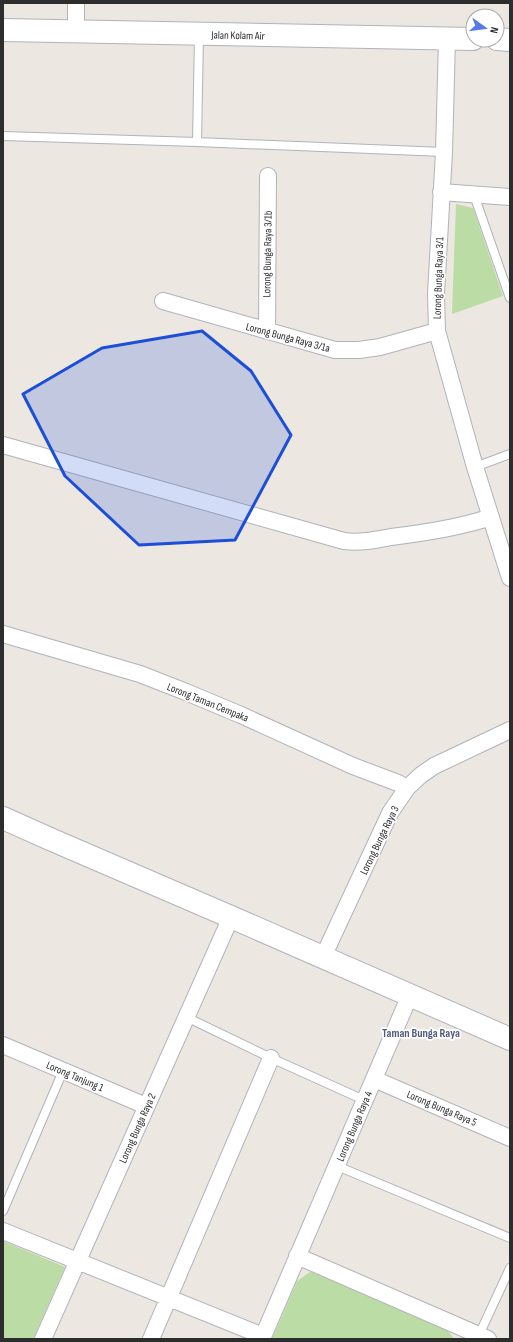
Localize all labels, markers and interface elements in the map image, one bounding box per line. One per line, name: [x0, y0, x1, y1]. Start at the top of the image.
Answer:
north arrow: [465, 8, 505, 48]
text: N: [487, 26, 501, 35]
street label: Jalan Kolam Air: [210, 29, 265, 42]
street label: Lorong Bunga Raya 3/1b: [260, 210, 275, 298]
street label: Lorong Bunga Raya 3/1: [431, 237, 446, 319]
street label: Lorong Bunga Raya 3/1a: [244, 320, 331, 355]
street label: Lorong Taman Cempaka: [165, 680, 250, 725]
street label: Lorong Bunga Raya 3: [357, 803, 402, 877]
district label: Taman Bunga Raya: [382, 1026, 460, 1041]
street label: Lorong Tanjung 1: [44, 1059, 105, 1094]
street label: Lorong Bunga Raya 5: [405, 1088, 479, 1129]
street label: Lorong Bunga Raya 4: [334, 1089, 375, 1163]
street label: Lorong Bunga Raya 2: [116, 1091, 159, 1165]

